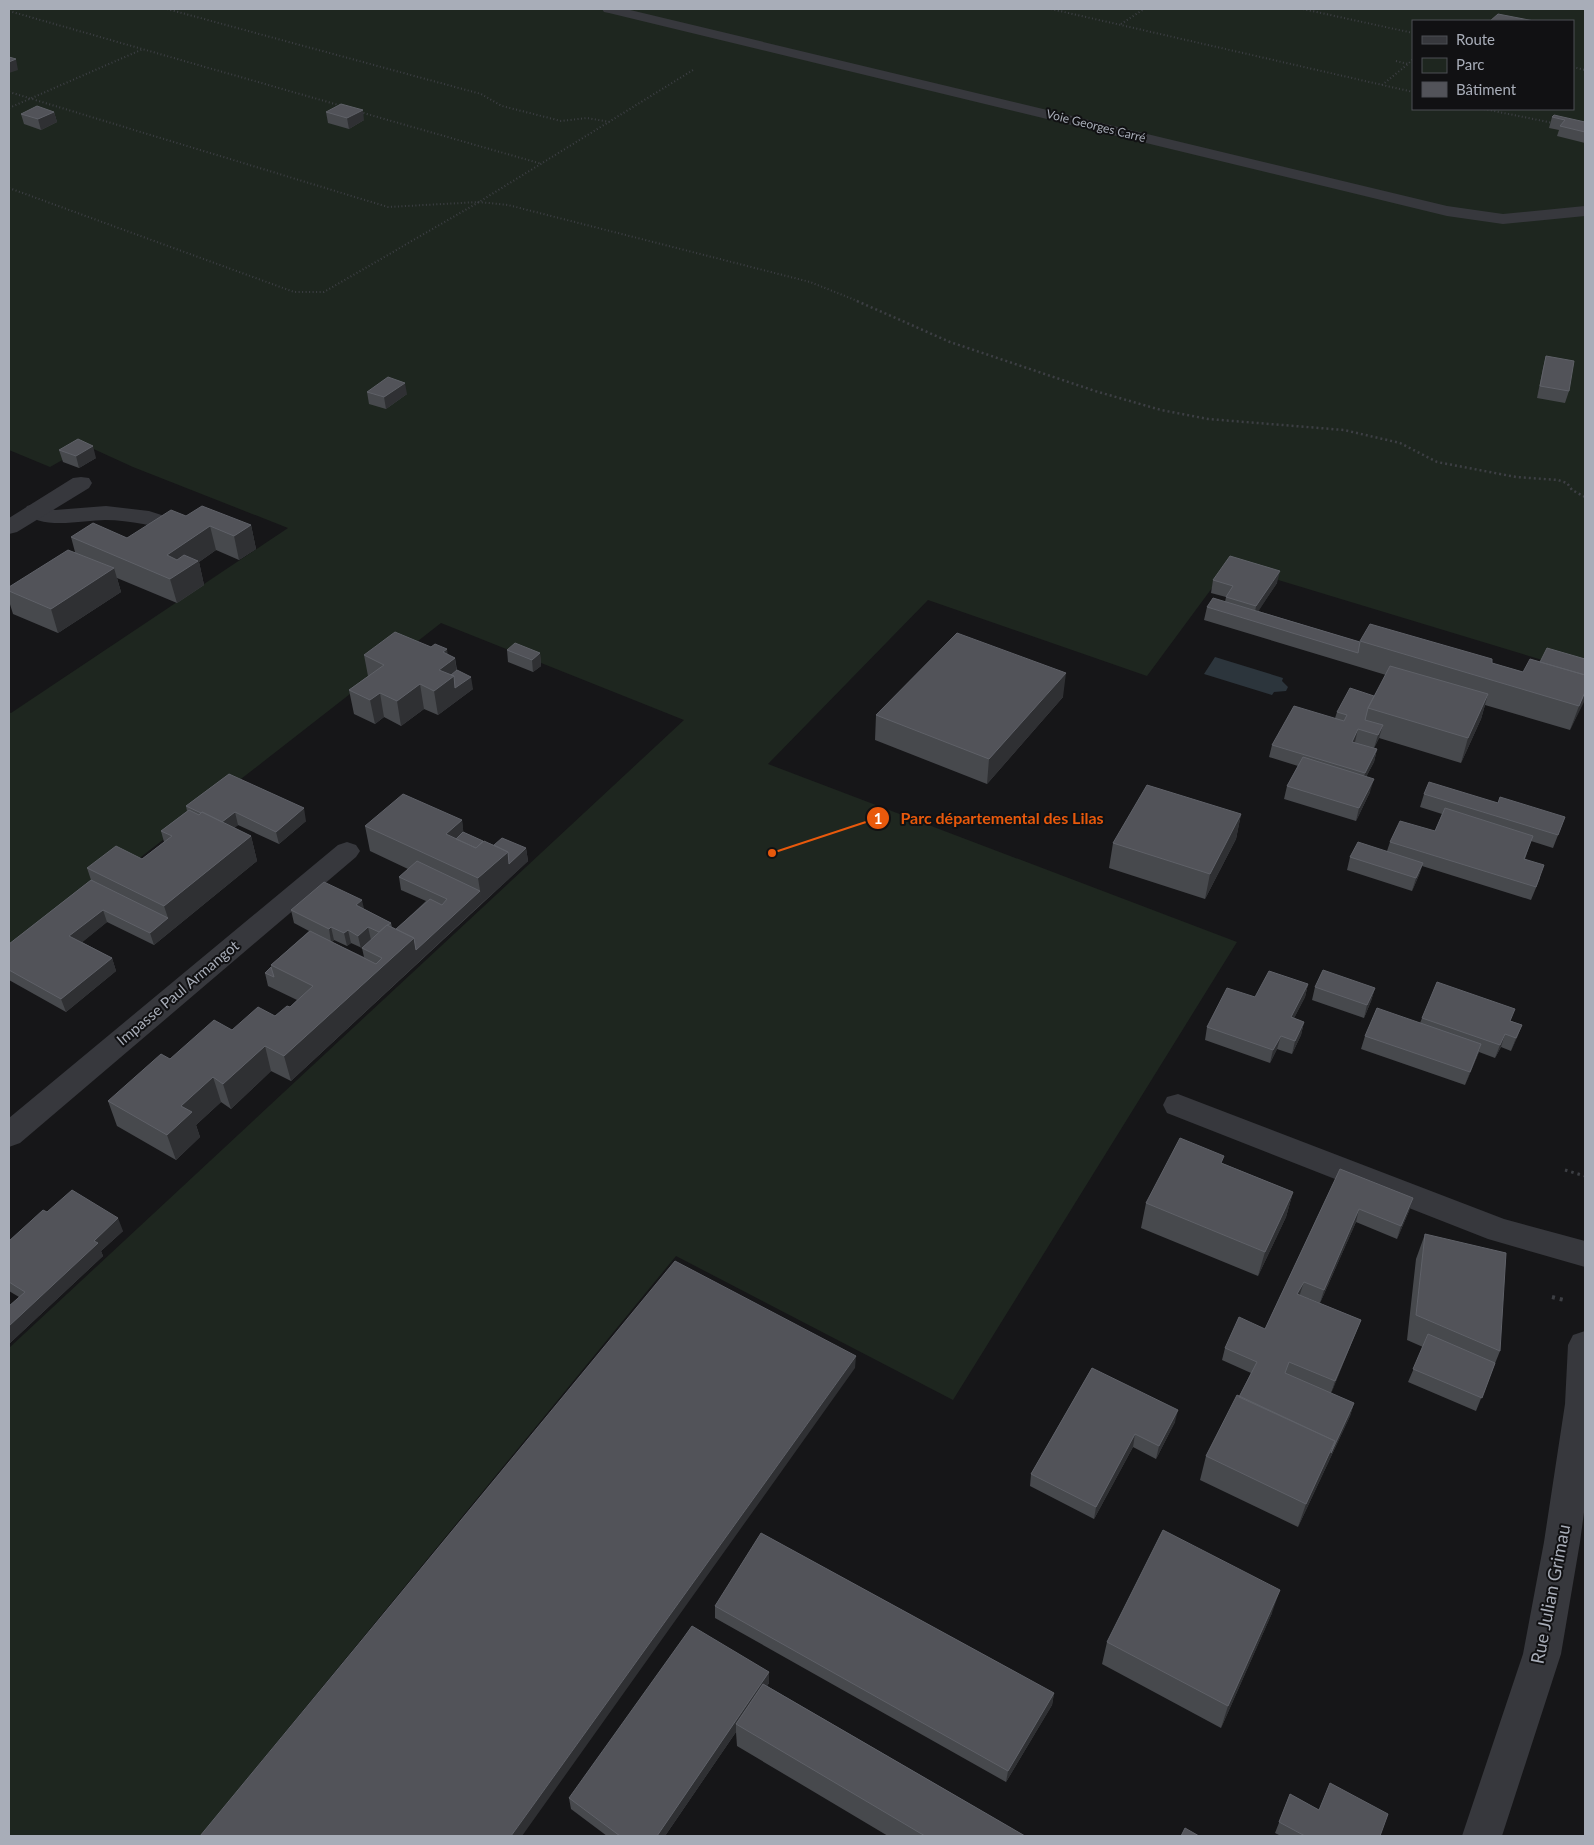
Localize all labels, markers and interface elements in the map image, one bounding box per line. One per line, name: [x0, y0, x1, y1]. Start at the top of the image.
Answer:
legend: [1412, 20, 1574, 110]
text: Route: [1456, 30, 1495, 48]
text: Parc: [1456, 55, 1485, 73]
text: Bâtiment: [1456, 80, 1517, 98]
street label: Voie Georges Carré: [1045, 106, 1147, 145]
callout: Parc départemental des Lilas: [865, 803, 1113, 834]
text: Parc départemental des Lilas: [900, 808, 1104, 827]
text: 1: [874, 809, 882, 827]
street label: Impasse Paul Armangot: [113, 936, 242, 1049]
street label: Rue Julian Grimau: [1526, 1522, 1574, 1665]

